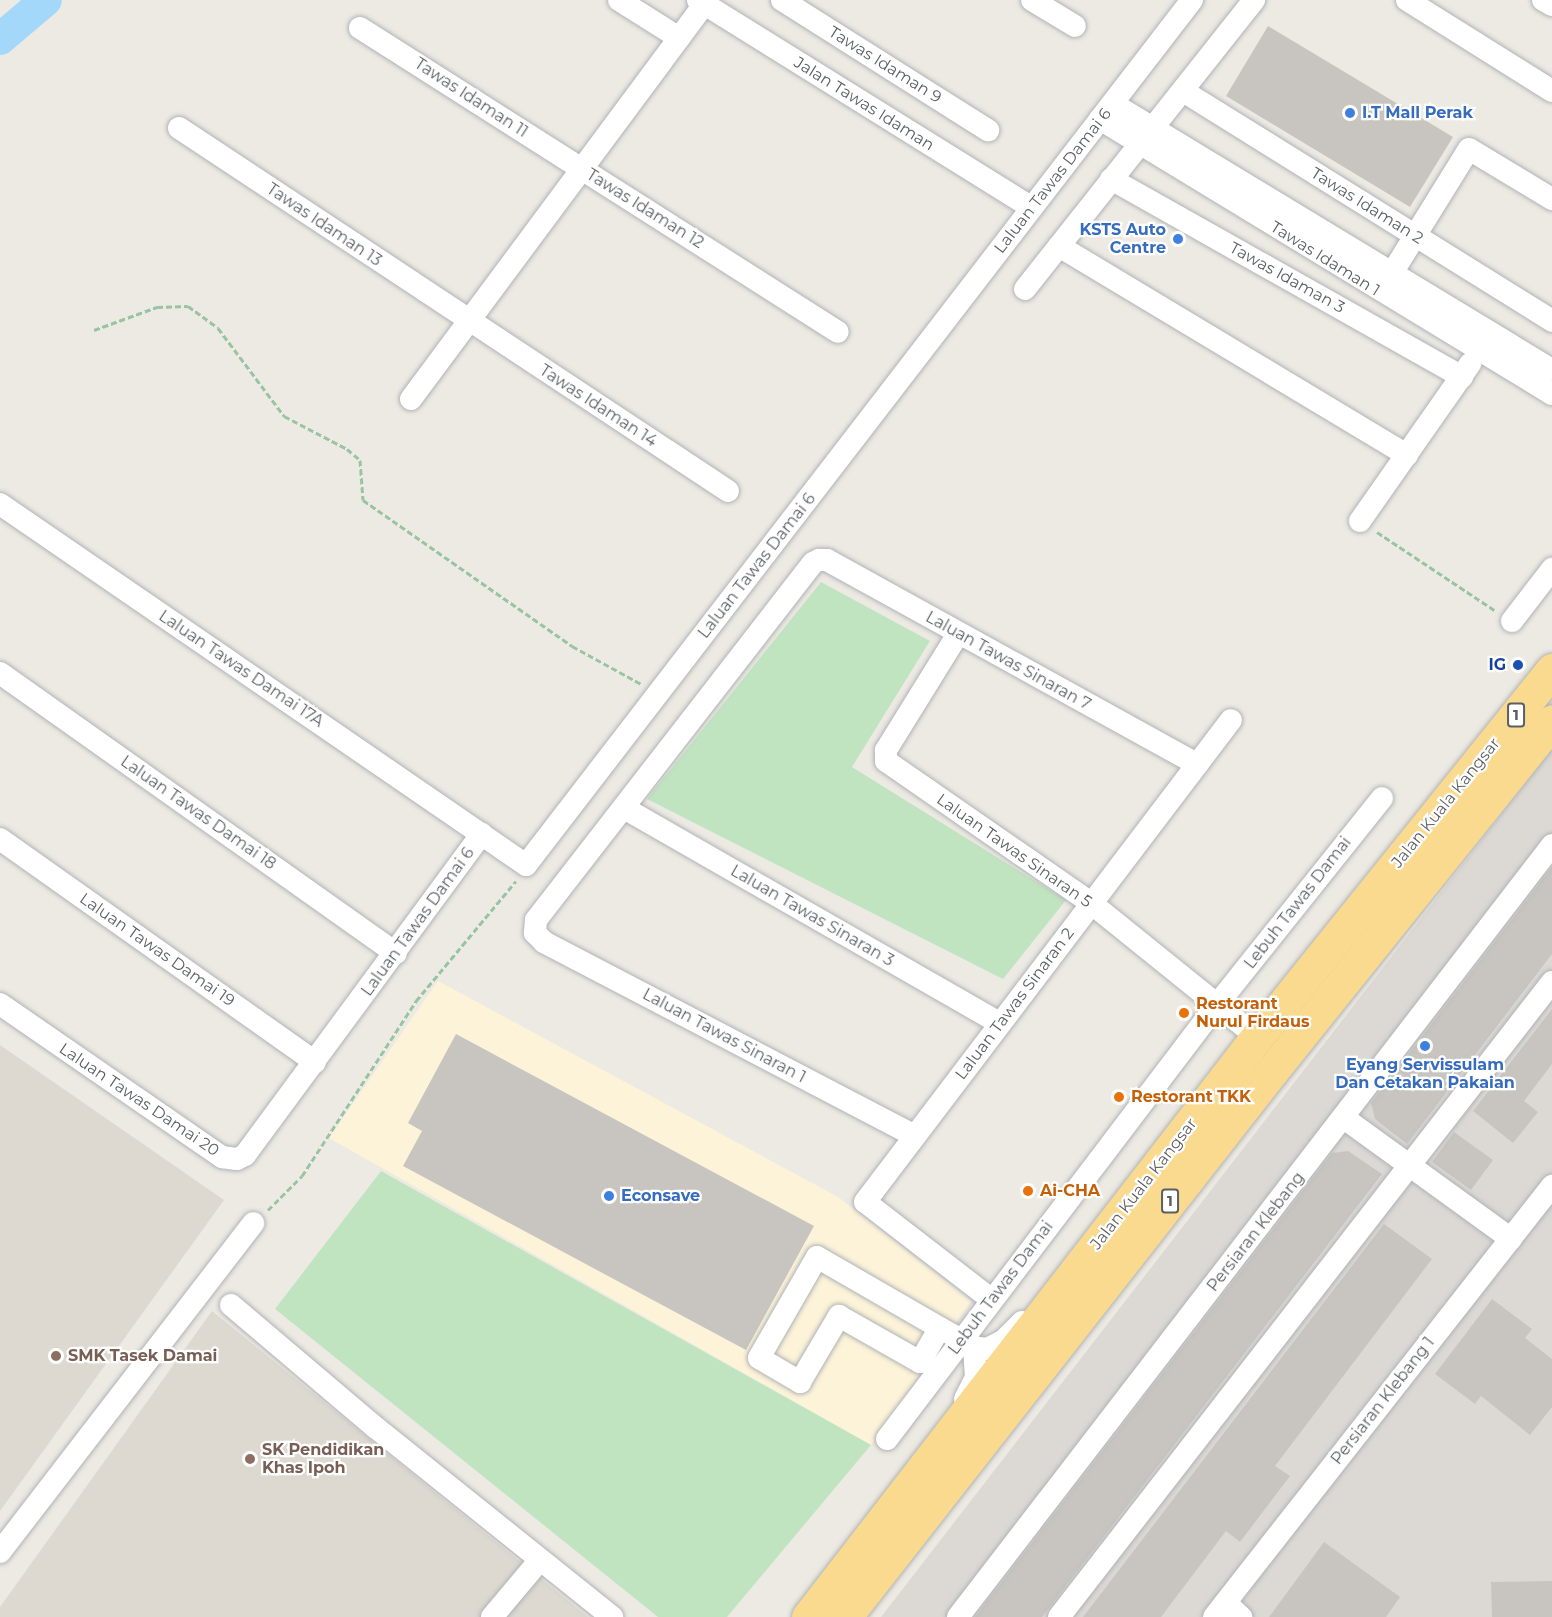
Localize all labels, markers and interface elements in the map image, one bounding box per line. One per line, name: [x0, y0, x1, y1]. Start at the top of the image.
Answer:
street label: Tawas Idaman 9: [825, 23, 945, 107]
street label: Jalan Tawas Idaman: [790, 53, 938, 155]
street label: Tawas Idaman 11: [411, 54, 531, 142]
place label: I.T Mall Perak: [1362, 103, 1473, 123]
street label: Laluan Tawas Damai 6: [990, 105, 1116, 257]
marker: I.T Mall Perak: [1343, 106, 1357, 120]
street label: Tawas Idaman 2: [1307, 164, 1427, 248]
street label: Tawas Idaman 12: [583, 165, 707, 253]
street label: Tawas Idaman 13: [263, 179, 385, 271]
street label: Tawas Idaman 1: [1267, 218, 1383, 300]
place label: KSTS Auto Centre: [1080, 220, 1166, 258]
marker: KSTS Auto Centre: [1171, 232, 1185, 246]
street label: Tawas Idaman 3: [1226, 238, 1348, 318]
street label: Tawas Idaman 14: [536, 361, 660, 451]
street label: Laluan Tawas Damai 6: [694, 490, 820, 642]
street label: Laluan Tawas Damai 17A: [155, 607, 327, 731]
street label: Laluan Tawas Sinaran 7: [922, 608, 1094, 714]
place label: IG: [1488, 655, 1506, 675]
marker: IG: [1511, 658, 1525, 672]
road number: 1: [1507, 703, 1525, 727]
street label: Jalan Kuala Kangsar: [1388, 734, 1504, 872]
street label: Laluan Tawas Damai 18: [117, 752, 279, 874]
street label: Laluan Tawas Sinaran 5: [933, 790, 1095, 912]
street label: Lebuh Tawas Damai: [1241, 833, 1355, 973]
street label: Laluan Tawas Damai 6: [358, 844, 478, 1000]
street label: Laluan Tawas Sinaran 3: [727, 861, 897, 971]
street label: Laluan Tawas Damai 19: [76, 889, 238, 1011]
street label: Laluan Tawas Sinaran 2: [952, 924, 1078, 1084]
street label: Laluan Tawas Sinaran 1: [639, 985, 809, 1087]
place label: Restorant Nurul Firdaus: [1196, 994, 1309, 1032]
marker: Restorant Nurul Firdaus: [1177, 1006, 1191, 1020]
street label: Laluan Tawas Damai 20: [55, 1039, 223, 1161]
marker: Eyang Servissulam Dan Cetakan Pakaian: [1418, 1039, 1432, 1053]
place label: Eyang Servissulam Dan Cetakan Pakaian: [1335, 1055, 1515, 1093]
place label: Restorant TKK: [1131, 1087, 1251, 1107]
marker: Restorant TKK: [1112, 1090, 1126, 1104]
street label: Jalan Kuala Kangsar: [1087, 1114, 1201, 1254]
street label: Persiaran Klebang: [1203, 1168, 1309, 1296]
place label: Ai-CHA: [1040, 1181, 1100, 1201]
marker: Ai-CHA: [1021, 1184, 1035, 1198]
place label: Econsave: [621, 1186, 700, 1206]
marker: Econsave: [602, 1189, 616, 1203]
road number: 1: [1161, 1189, 1179, 1213]
street label: Lebuh Tawas Damai: [945, 1217, 1057, 1359]
street label: Persiaran Klebang 1: [1327, 1333, 1439, 1469]
place label: SMK Tasek Damai: [68, 1346, 217, 1366]
marker: SMK Tasek Damai: [49, 1349, 63, 1363]
place label: SK Pendidikan Khas Ipoh: [262, 1440, 384, 1478]
marker: SK Pendidikan Khas Ipoh: [243, 1452, 257, 1466]

